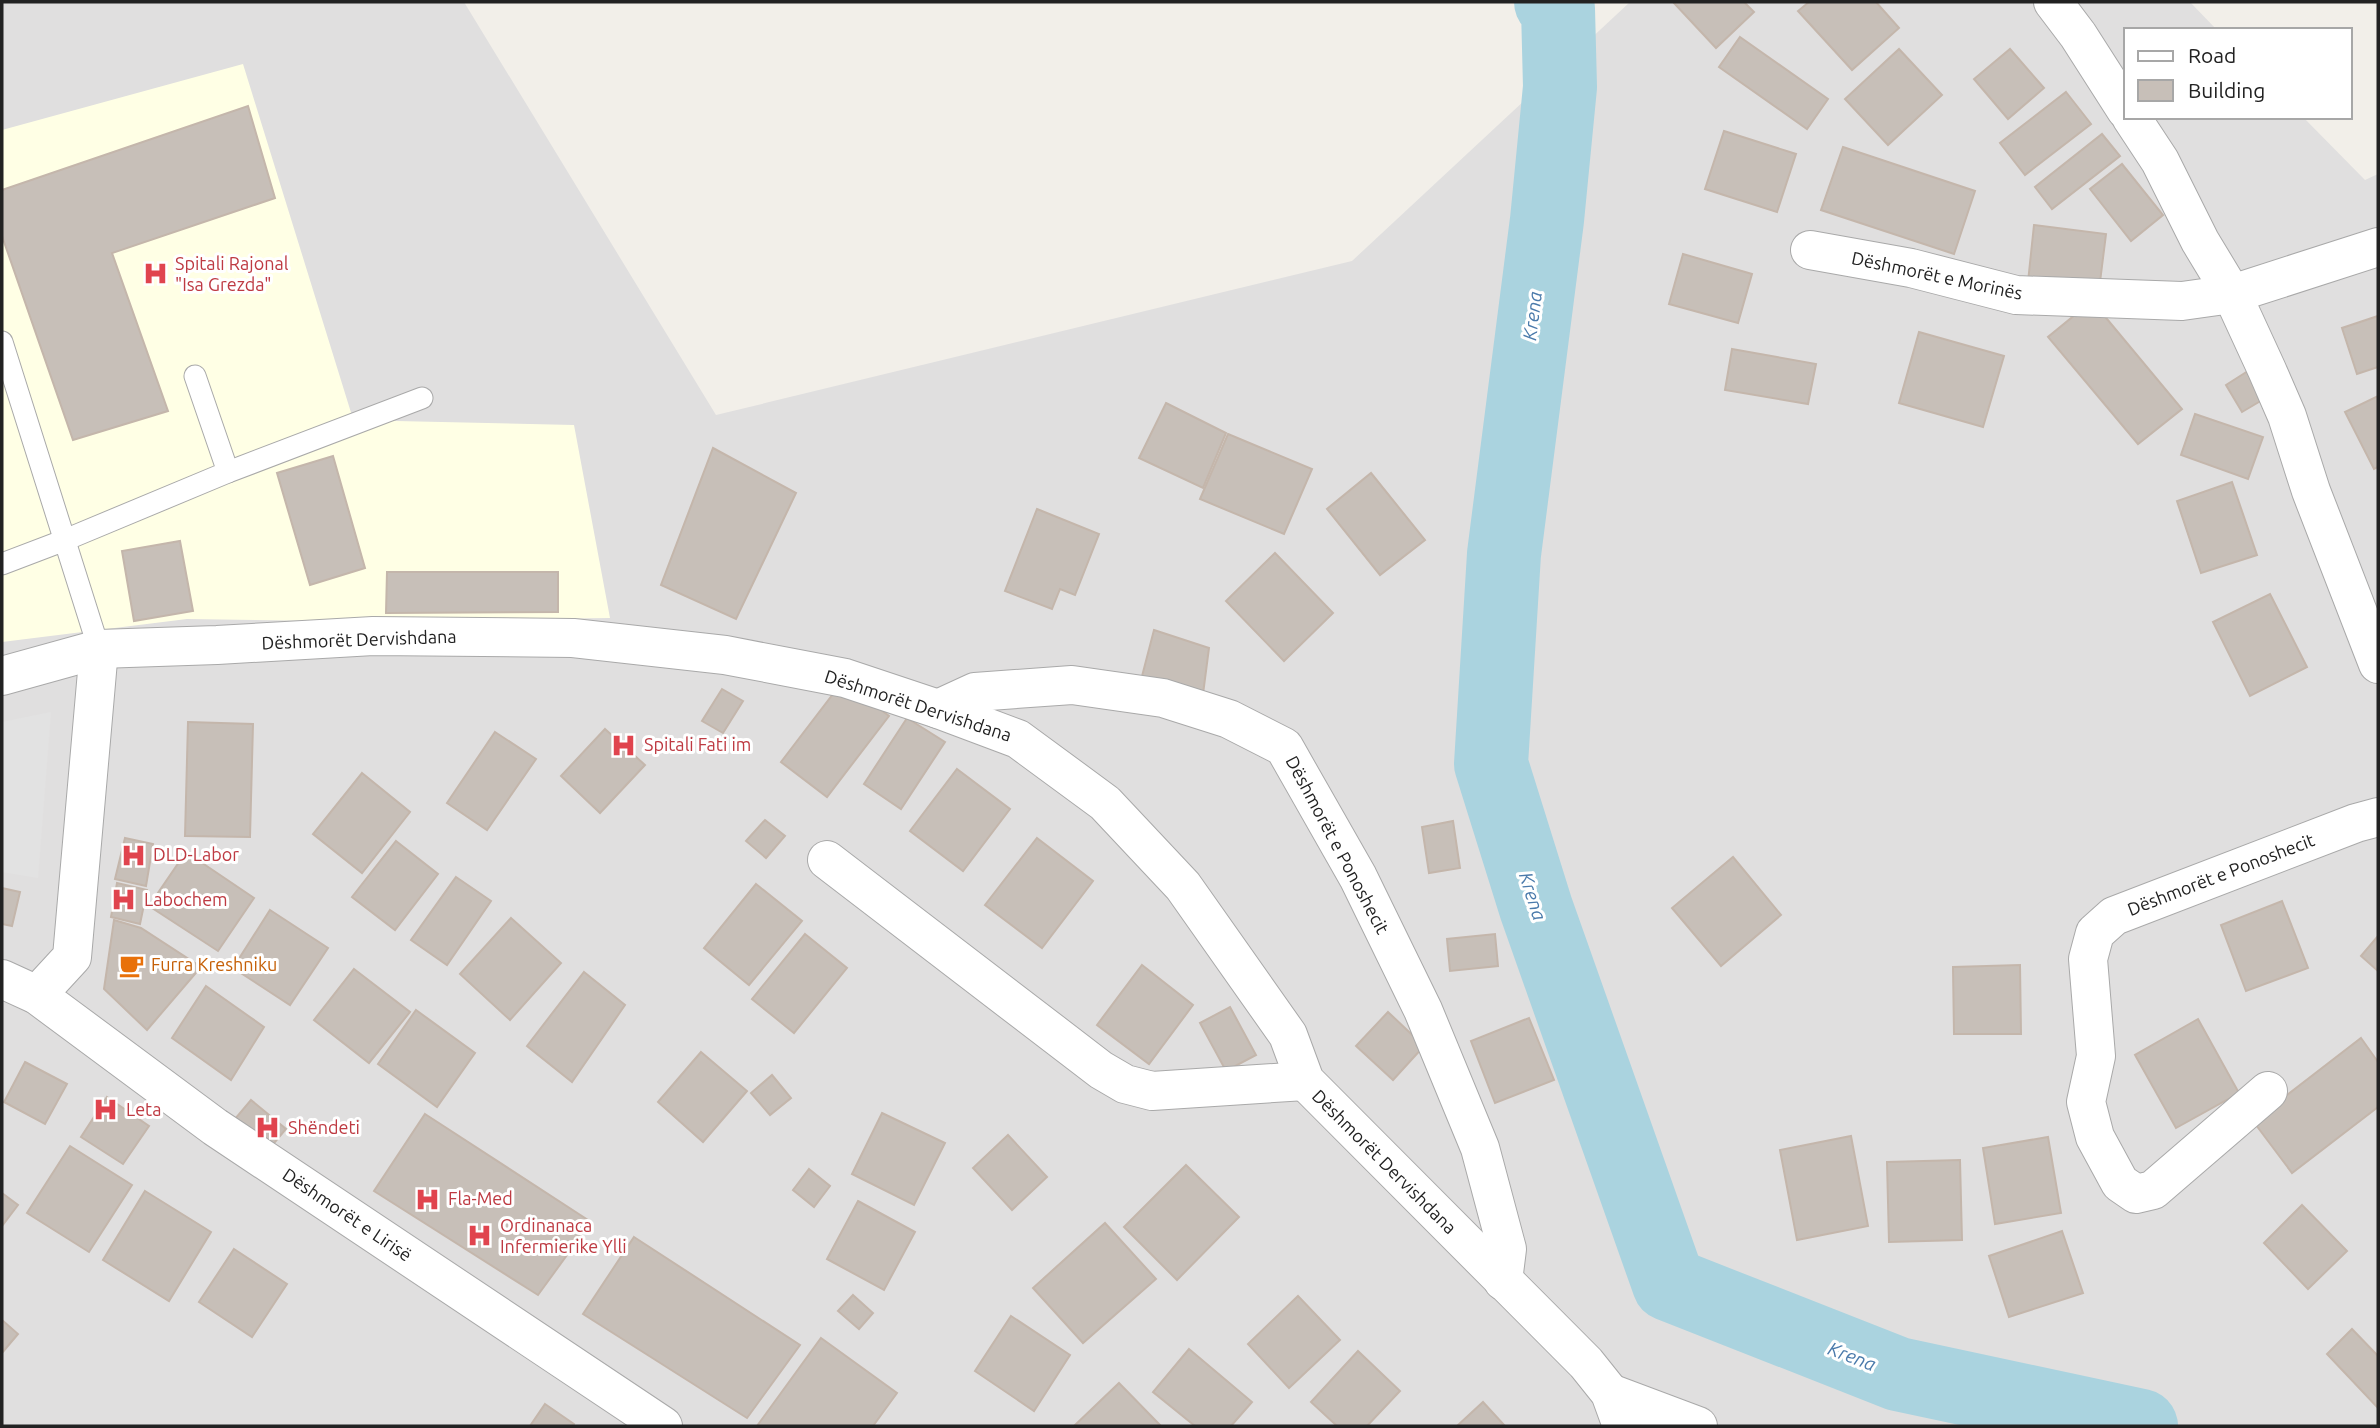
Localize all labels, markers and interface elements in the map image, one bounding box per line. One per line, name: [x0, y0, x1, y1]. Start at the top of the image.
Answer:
legend: [2124, 28, 2352, 119]
text: Road: [2188, 43, 2236, 67]
text: Building: [2188, 78, 2265, 102]
street label: Dëshmorët e Morinës: [1850, 247, 2025, 303]
place label: Spitali Rajonal "Isa Grezda": [175, 253, 289, 294]
hospital icon: Spitali Rajonal "Isa Grezda": [141, 260, 169, 288]
water label: Krena: [1518, 290, 1546, 342]
street label: Dëshmorët Dervishdana: [261, 626, 457, 652]
street label: Dëshmorët Dervishdana: [822, 665, 1014, 745]
hospital icon: Spitali Fati im: [610, 731, 638, 759]
place label: Spitali Fati im: [644, 734, 751, 754]
street label: Dëshmorët e Ponoshecit: [1282, 752, 1393, 937]
street label: Dëshmorët e Ponoshecit: [2124, 829, 2317, 919]
hospital icon: DLD-Labor: [119, 841, 147, 869]
place label: DLD-Labor: [153, 844, 239, 864]
water label: Krena: [1515, 869, 1551, 923]
hospital icon: Labochem: [110, 886, 138, 914]
place label: Labochem: [144, 889, 228, 909]
cafe icon: Furra Kreshniku: [117, 951, 145, 979]
place label: Furra Kreshniku: [151, 954, 277, 974]
street label: Dëshmorët Dervishdana: [1309, 1085, 1461, 1237]
hospital icon: Leta: [92, 1096, 120, 1124]
place label: Leta: [126, 1099, 161, 1119]
hospital icon: Shëndeti: [254, 1114, 282, 1142]
place label: Shëndeti: [288, 1117, 360, 1137]
street label: Dëshmorët e Lirisë: [279, 1164, 416, 1265]
hospital icon: Fla-Med: [414, 1185, 442, 1213]
place label: Fla-Med: [448, 1188, 513, 1208]
place label: Ordinanaca Infermierike Ylli: [500, 1215, 627, 1256]
hospital icon: Ordinanaca Infermierike Ylli: [466, 1222, 494, 1250]
water label: Krena: [1825, 1337, 1879, 1375]

